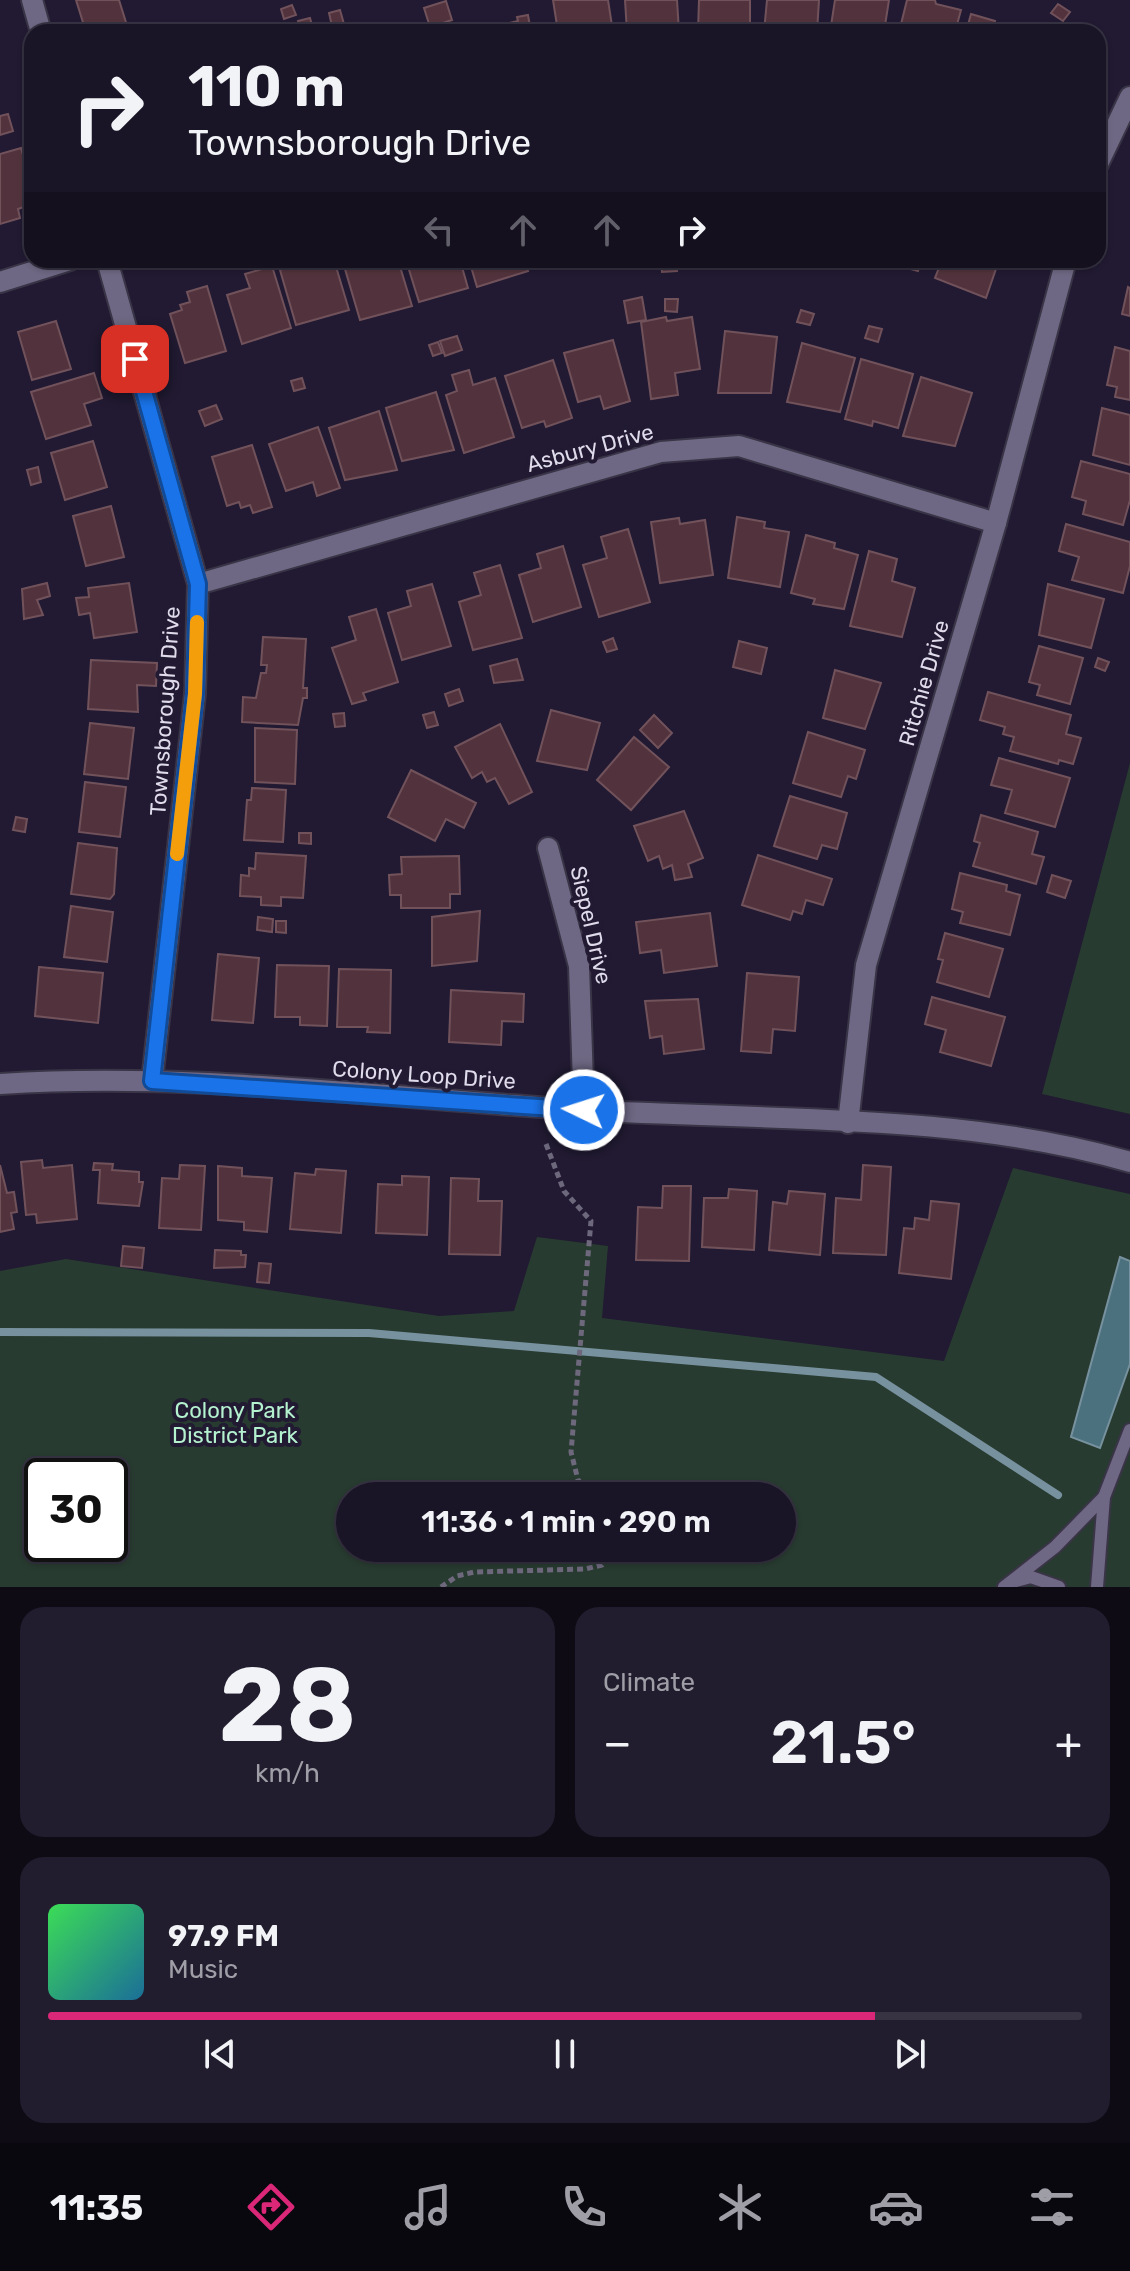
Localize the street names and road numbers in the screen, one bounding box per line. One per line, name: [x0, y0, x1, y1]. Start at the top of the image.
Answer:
street label: Asbury Drive: [523, 418, 657, 478]
street label: Townsborough Drive: [144, 605, 186, 817]
street label: Ritchie Drive: [893, 617, 955, 749]
street label: Siepel Drive: [564, 863, 618, 987]
street label: Colony Loop Drive: [331, 1055, 517, 1095]

